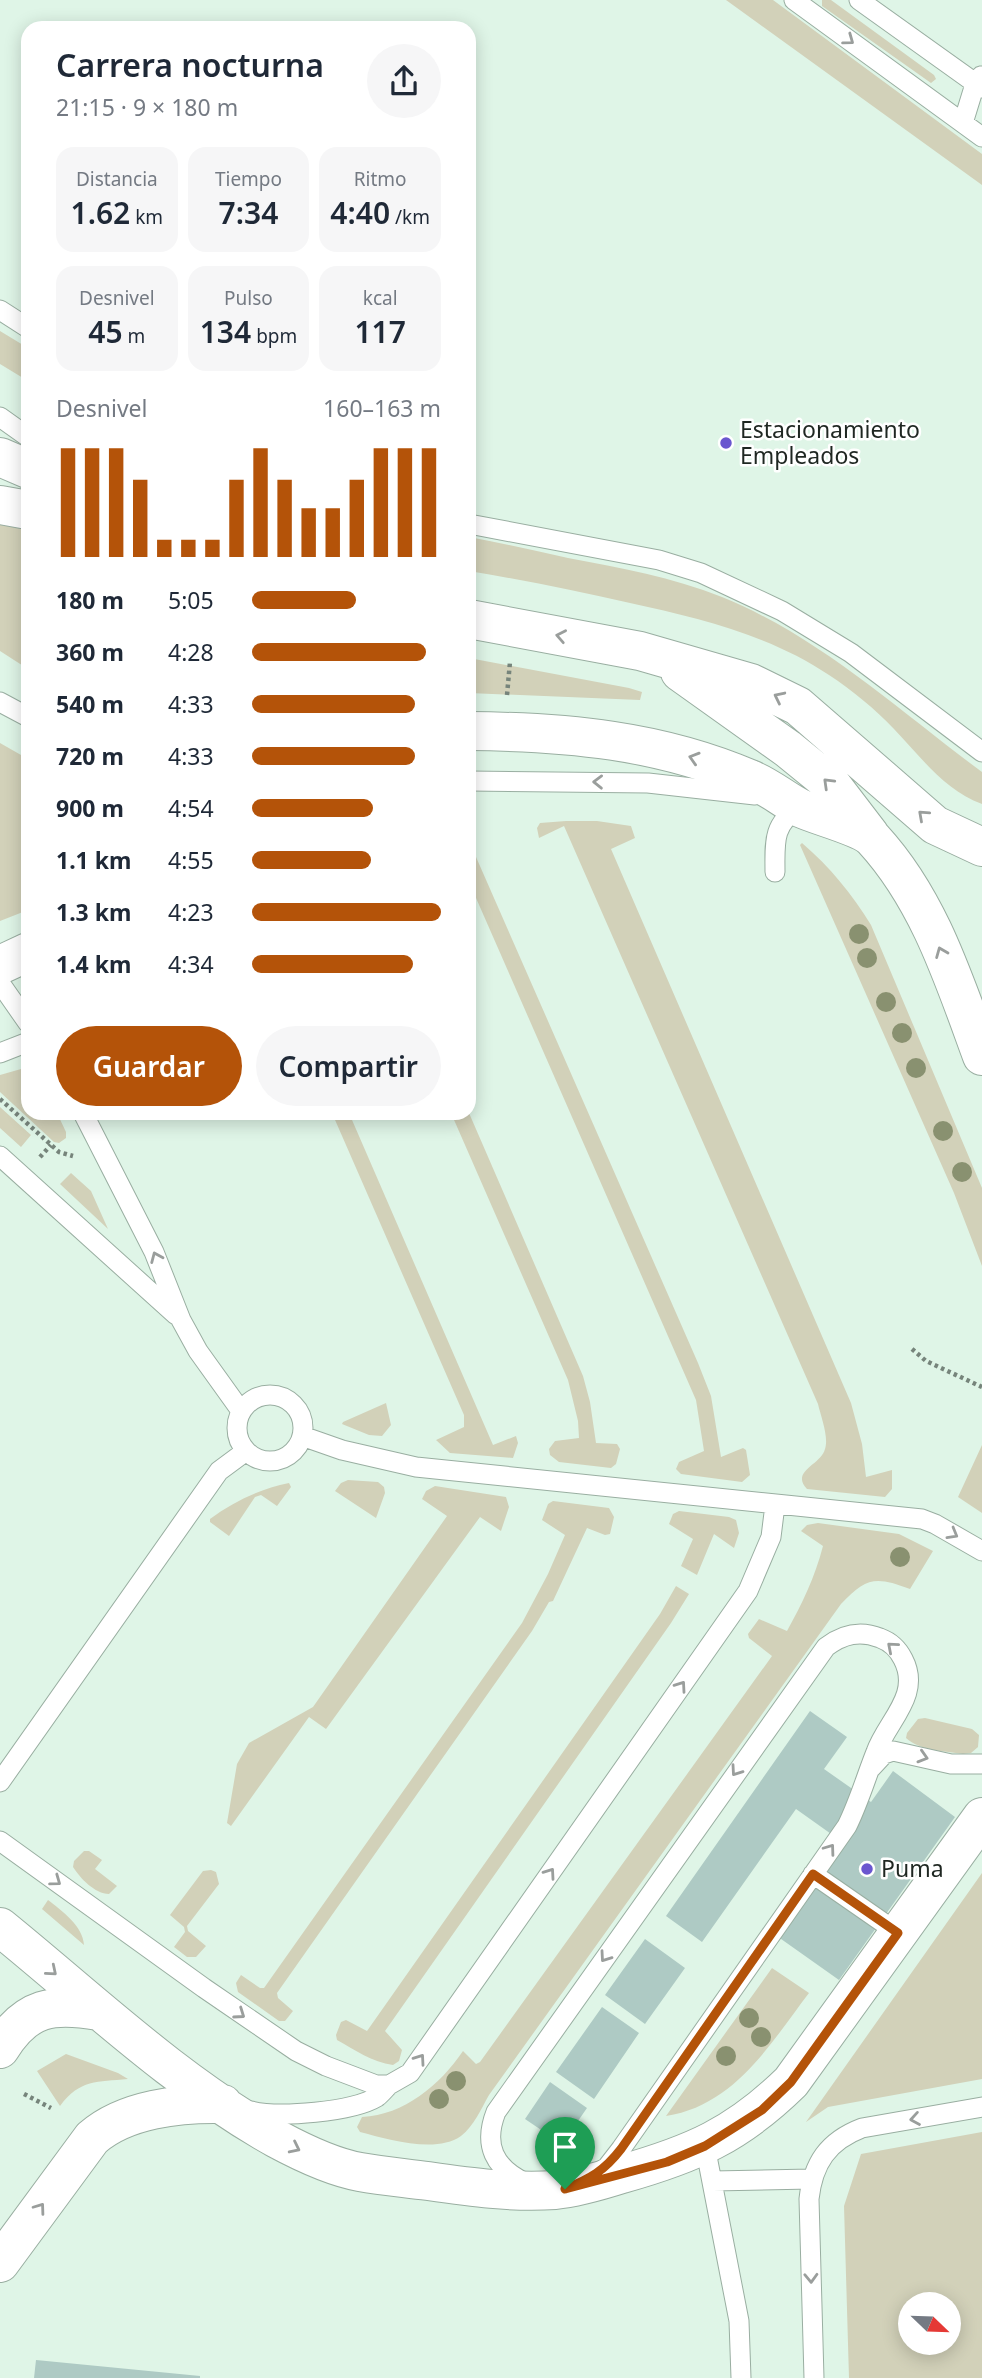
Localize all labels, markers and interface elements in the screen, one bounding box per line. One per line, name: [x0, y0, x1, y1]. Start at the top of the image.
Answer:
one-way arrow: [841, 32, 854, 44]
text: Carrera nocturna: [56, 43, 324, 86]
button: share: [367, 44, 441, 118]
text: 21:15 · 9 × 180 m: [56, 91, 238, 123]
text: Distancia: [76, 166, 158, 192]
text: Tiempo: [215, 166, 282, 192]
text: Ritmo: [354, 166, 407, 192]
text: 1.62: [71, 192, 130, 233]
text: 7:34: [219, 192, 278, 233]
text: 4:40: [330, 192, 390, 233]
text: km: [130, 204, 163, 230]
text: /km: [390, 204, 430, 230]
text: Desnivel: [79, 285, 155, 311]
text: Pulso: [224, 285, 273, 311]
text: kcal: [363, 285, 398, 311]
text: 45: [88, 311, 123, 352]
text: 134: [200, 311, 251, 352]
text: 117: [354, 311, 406, 352]
text: m: [123, 323, 145, 349]
text: bpm: [251, 323, 297, 349]
text: Desnivel: [56, 392, 148, 424]
text: 160–163 m: [323, 392, 441, 424]
place label: Estacionamiento Empleados: [740, 413, 920, 471]
marker: Estacionamiento Empleados: [718, 435, 734, 451]
text: 180 m: [56, 584, 124, 616]
text: 5:05: [168, 584, 214, 616]
one-way arrow: [555, 629, 567, 644]
text: 360 m: [56, 636, 124, 668]
text: 4:28: [168, 636, 214, 668]
text: 540 m: [56, 688, 124, 720]
text: 4:33: [168, 688, 214, 720]
one-way arrow: [774, 691, 786, 705]
text: 720 m: [56, 740, 124, 772]
text: 4:33: [168, 740, 214, 772]
one-way arrow: [688, 752, 700, 767]
one-way arrow: [592, 774, 602, 790]
one-way arrow: [824, 779, 837, 792]
text: 900 m: [56, 792, 124, 824]
text: 4:54: [168, 792, 214, 824]
one-way arrow: [918, 810, 931, 823]
text: 1.1 km: [56, 844, 131, 876]
text: 4:55: [168, 844, 214, 876]
text: 1.3 km: [56, 896, 131, 928]
text: 4:23: [168, 896, 214, 928]
one-way arrow: [936, 946, 950, 958]
text: 1.4 km: [56, 948, 131, 980]
text: 4:34: [168, 948, 214, 980]
button: Guardar: [56, 1026, 242, 1106]
button: Compartir: [256, 1026, 441, 1106]
one-way arrow: [150, 1252, 164, 1264]
one-way arrow: [945, 1526, 958, 1539]
one-way arrow: [887, 1643, 900, 1655]
one-way arrow: [673, 1681, 686, 1694]
one-way arrow: [916, 1749, 928, 1764]
one-way arrow: [732, 1763, 744, 1776]
one-way arrow: [822, 1844, 835, 1857]
place label: Puma: [881, 1852, 944, 1884]
marker: Puma: [859, 1861, 875, 1877]
one-way arrow: [542, 1868, 554, 1881]
one-way arrow: [48, 1873, 61, 1885]
one-way arrow: [601, 1949, 613, 1962]
one-way arrow: [44, 1963, 57, 1975]
one-way arrow: [232, 2006, 245, 2018]
one-way arrow: [412, 2054, 424, 2067]
one-way arrow: [909, 2110, 921, 2125]
pin: [535, 2117, 595, 2189]
icon: arrive: [546, 2128, 584, 2166]
one-way arrow: [288, 2139, 301, 2153]
one-way arrow: [32, 2203, 45, 2216]
one-way arrow: [803, 2273, 819, 2284]
north arrow: [898, 2292, 961, 2356]
map controls: [898, 2292, 961, 2355]

